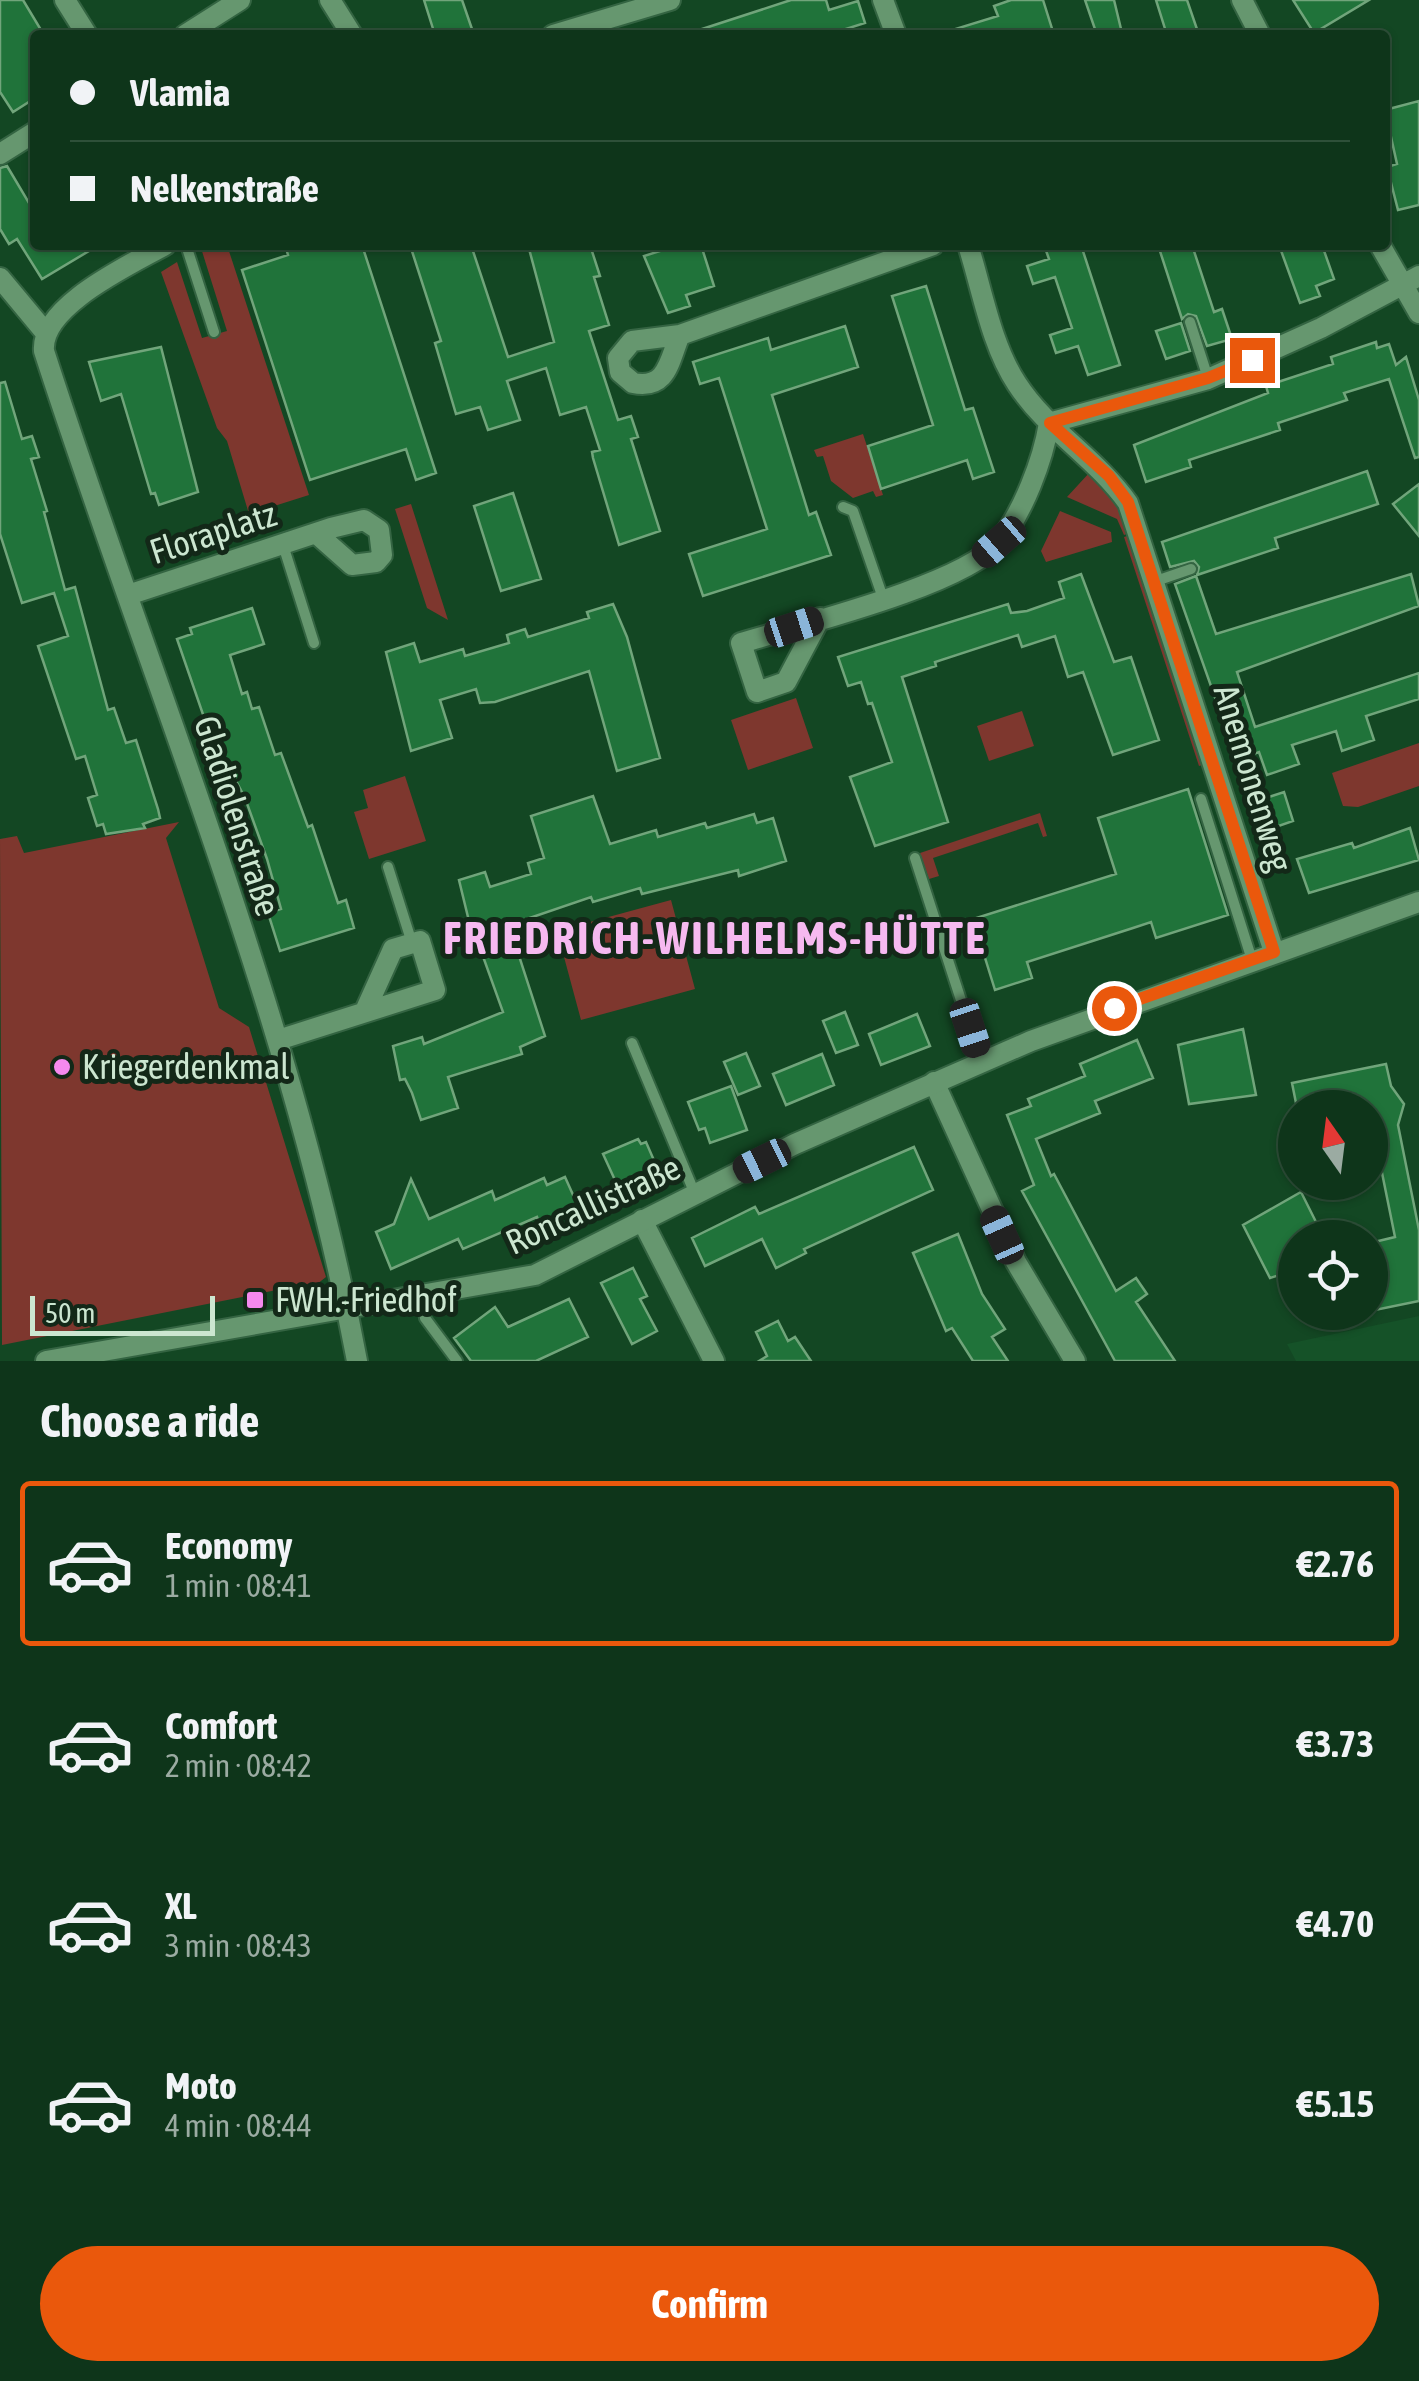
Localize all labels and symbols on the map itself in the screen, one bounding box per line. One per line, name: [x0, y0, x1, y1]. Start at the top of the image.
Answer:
route end: [1230, 338, 1275, 383]
street label: Floraplatz: [145, 493, 281, 571]
car: [967, 511, 1031, 573]
car: [761, 603, 827, 651]
street label: Anemonenweg: [1207, 680, 1301, 876]
street label: Gladiolenstraße: [187, 711, 289, 921]
district label: FRIEDRICH-WILHELMS-HÜTTE: [443, 912, 987, 964]
route start: [1092, 986, 1137, 1031]
car: [946, 995, 994, 1061]
place label: Kriegerdenkmal: [82, 1046, 290, 1086]
marker: Kriegerdenkmal: [51, 1056, 73, 1078]
north arrow: [1278, 1090, 1388, 1200]
car: [728, 1134, 796, 1188]
street label: Roncallistraße: [499, 1146, 686, 1262]
car: [976, 1201, 1028, 1269]
place label: FWH.-Friedhof: [275, 1279, 457, 1319]
marker: FWH.-Friedhof: [244, 1289, 266, 1311]
scale bar: [30, 1291, 215, 1336]

